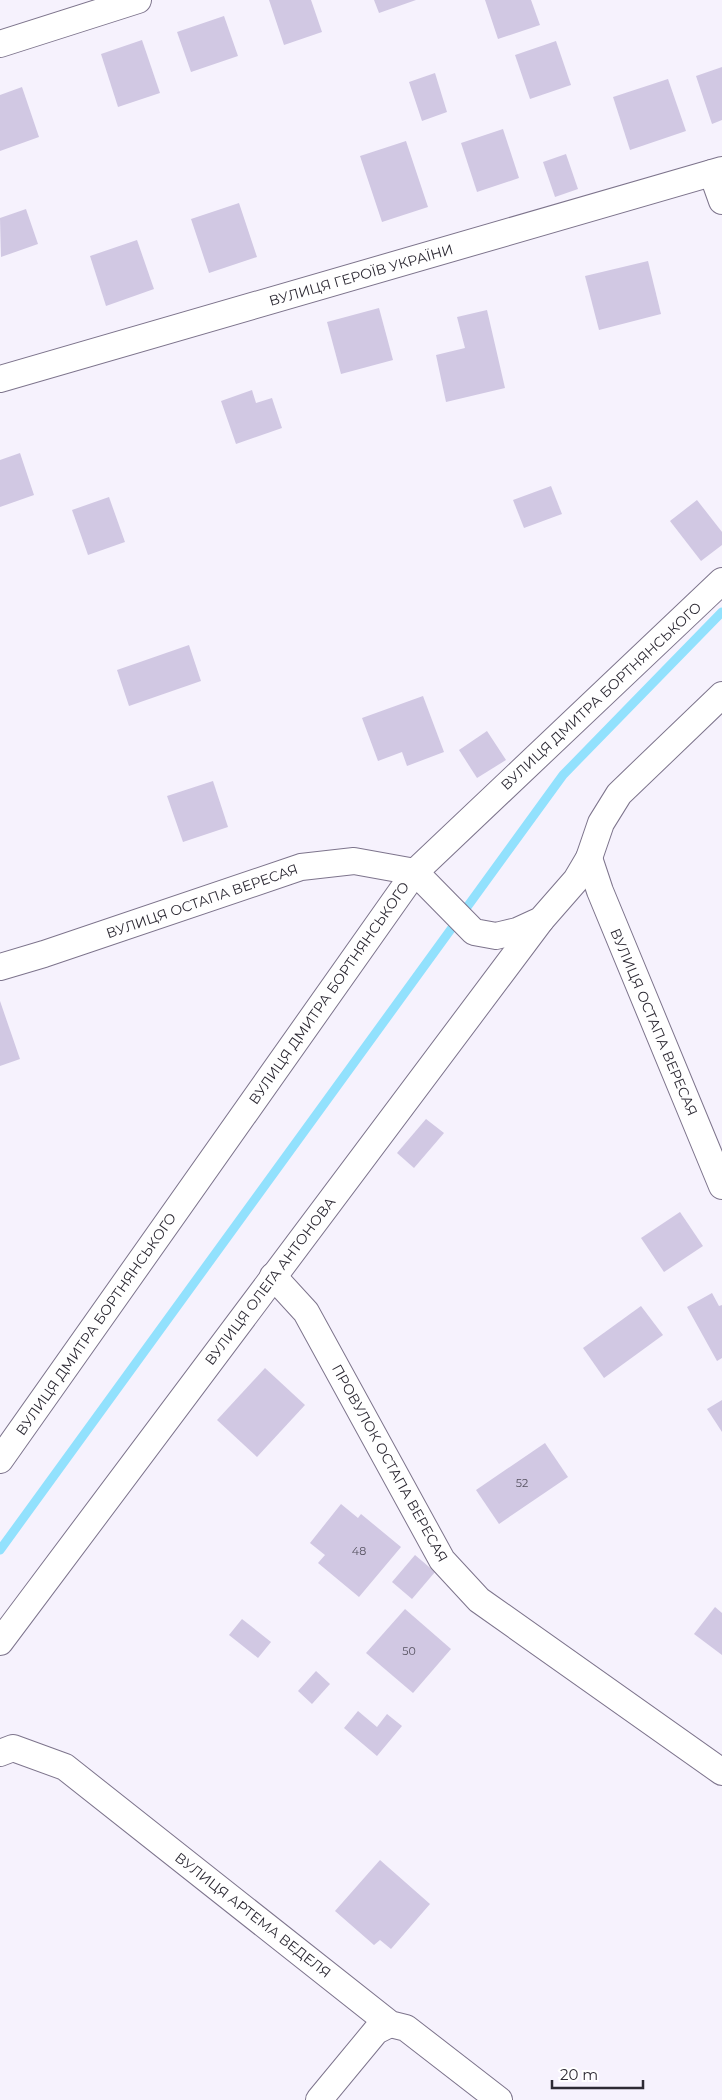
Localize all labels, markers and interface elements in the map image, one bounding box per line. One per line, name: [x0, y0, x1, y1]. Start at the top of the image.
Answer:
street label: ВУЛИЦЯ ГЕРОЇВ УКРАЇНИ: [267, 240, 455, 310]
street label: ВУЛИЦЯ ДМИТРА БОРТНЯНСЬКОГО: [497, 598, 705, 794]
street label: ВУЛИЦЯ ОСТАПА ВЕРЕСАЯ: [104, 860, 300, 942]
street label: ВУЛИЦЯ ДМИТРА БОРТНЯНСЬКОГО: [245, 878, 413, 1108]
street label: ВУЛИЦЯ ОСТАПА ВЕРЕСАЯ: [606, 926, 702, 1118]
street label: ВУЛИЦЯ ОЛЕГА АНТОНОВА: [201, 1193, 339, 1369]
street label: ВУЛИЦЯ ДМИТРА БОРТНЯНСЬКОГО: [12, 1209, 180, 1439]
street label: ПРОВУЛОК ОСТАПА ВЕРЕСАЯ: [328, 1361, 452, 1565]
house number: 52: [516, 1476, 528, 1490]
house number: 48: [352, 1544, 366, 1558]
house number: 50: [402, 1644, 416, 1658]
street label: ВУЛИЦЯ АРТЕМА ВЕДЕЛЯ: [171, 1848, 335, 1982]
scale bar: [552, 2058, 643, 2090]
text: 20 m: [560, 2065, 598, 2084]

